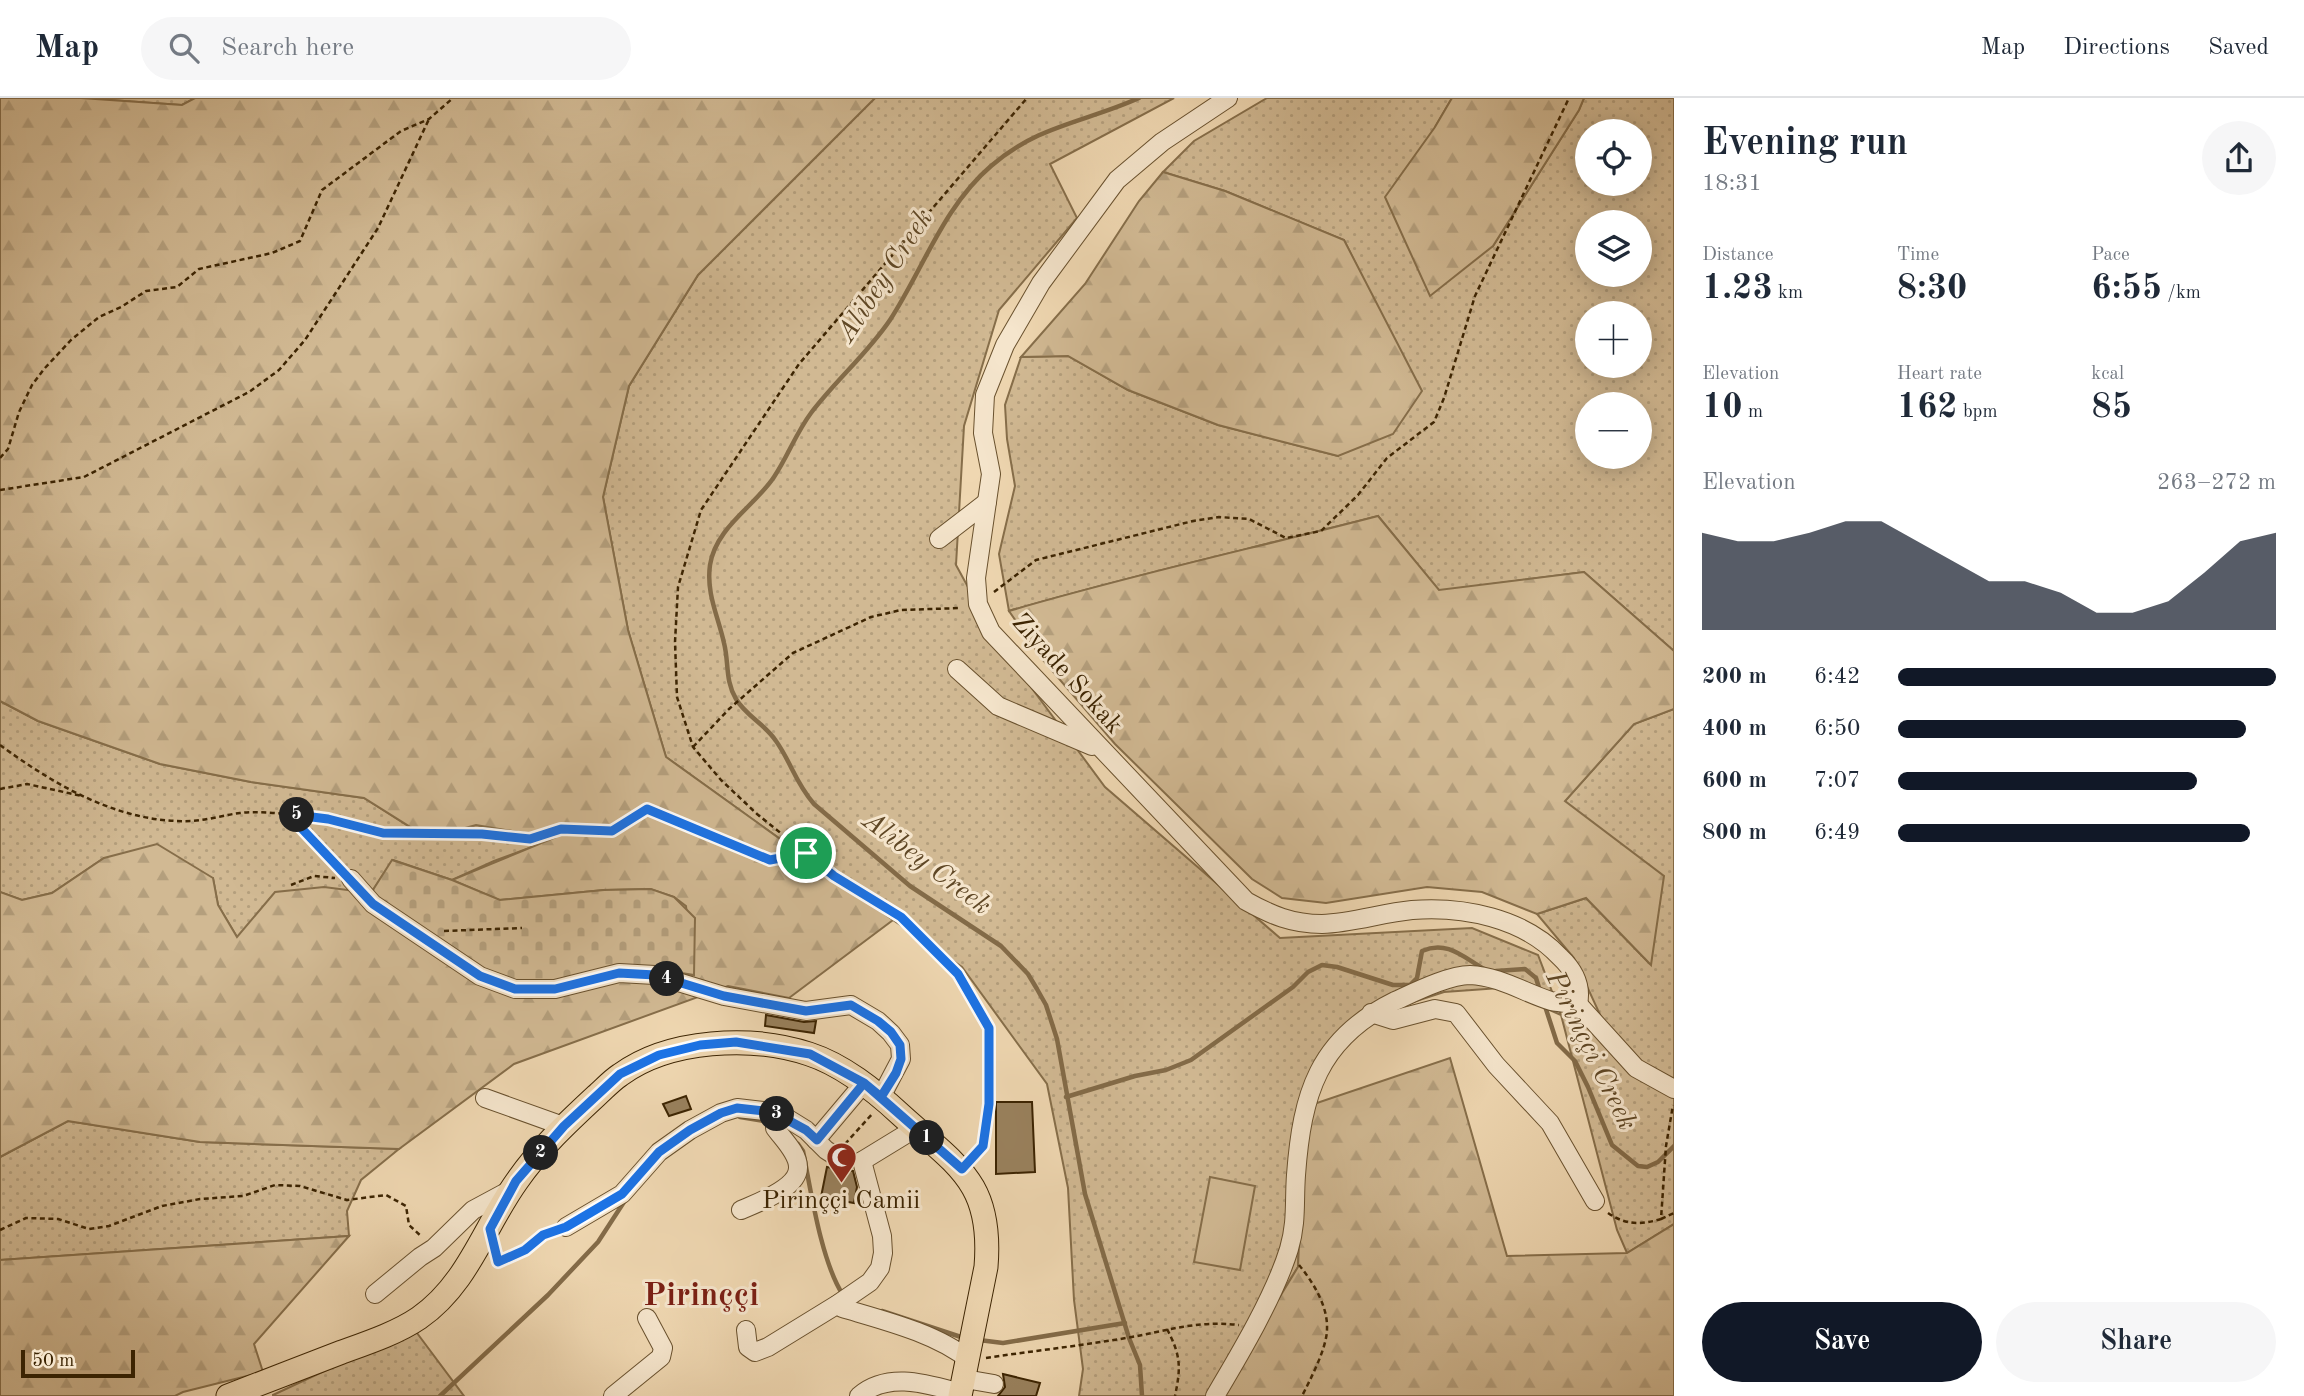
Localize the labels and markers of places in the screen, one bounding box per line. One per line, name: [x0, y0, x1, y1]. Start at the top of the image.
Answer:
pin: 5: [280, 798, 314, 832]
pin: [776, 823, 836, 883]
pin: 4: [650, 962, 684, 996]
pin: 3: [760, 1096, 794, 1132]
pin: 1: [909, 1121, 944, 1156]
pin: 2: [524, 1136, 558, 1170]
mosque icon: Pirinççi Camii: [824, 1141, 858, 1185]
place label: Pirinççi Camii: [762, 1188, 920, 1214]

